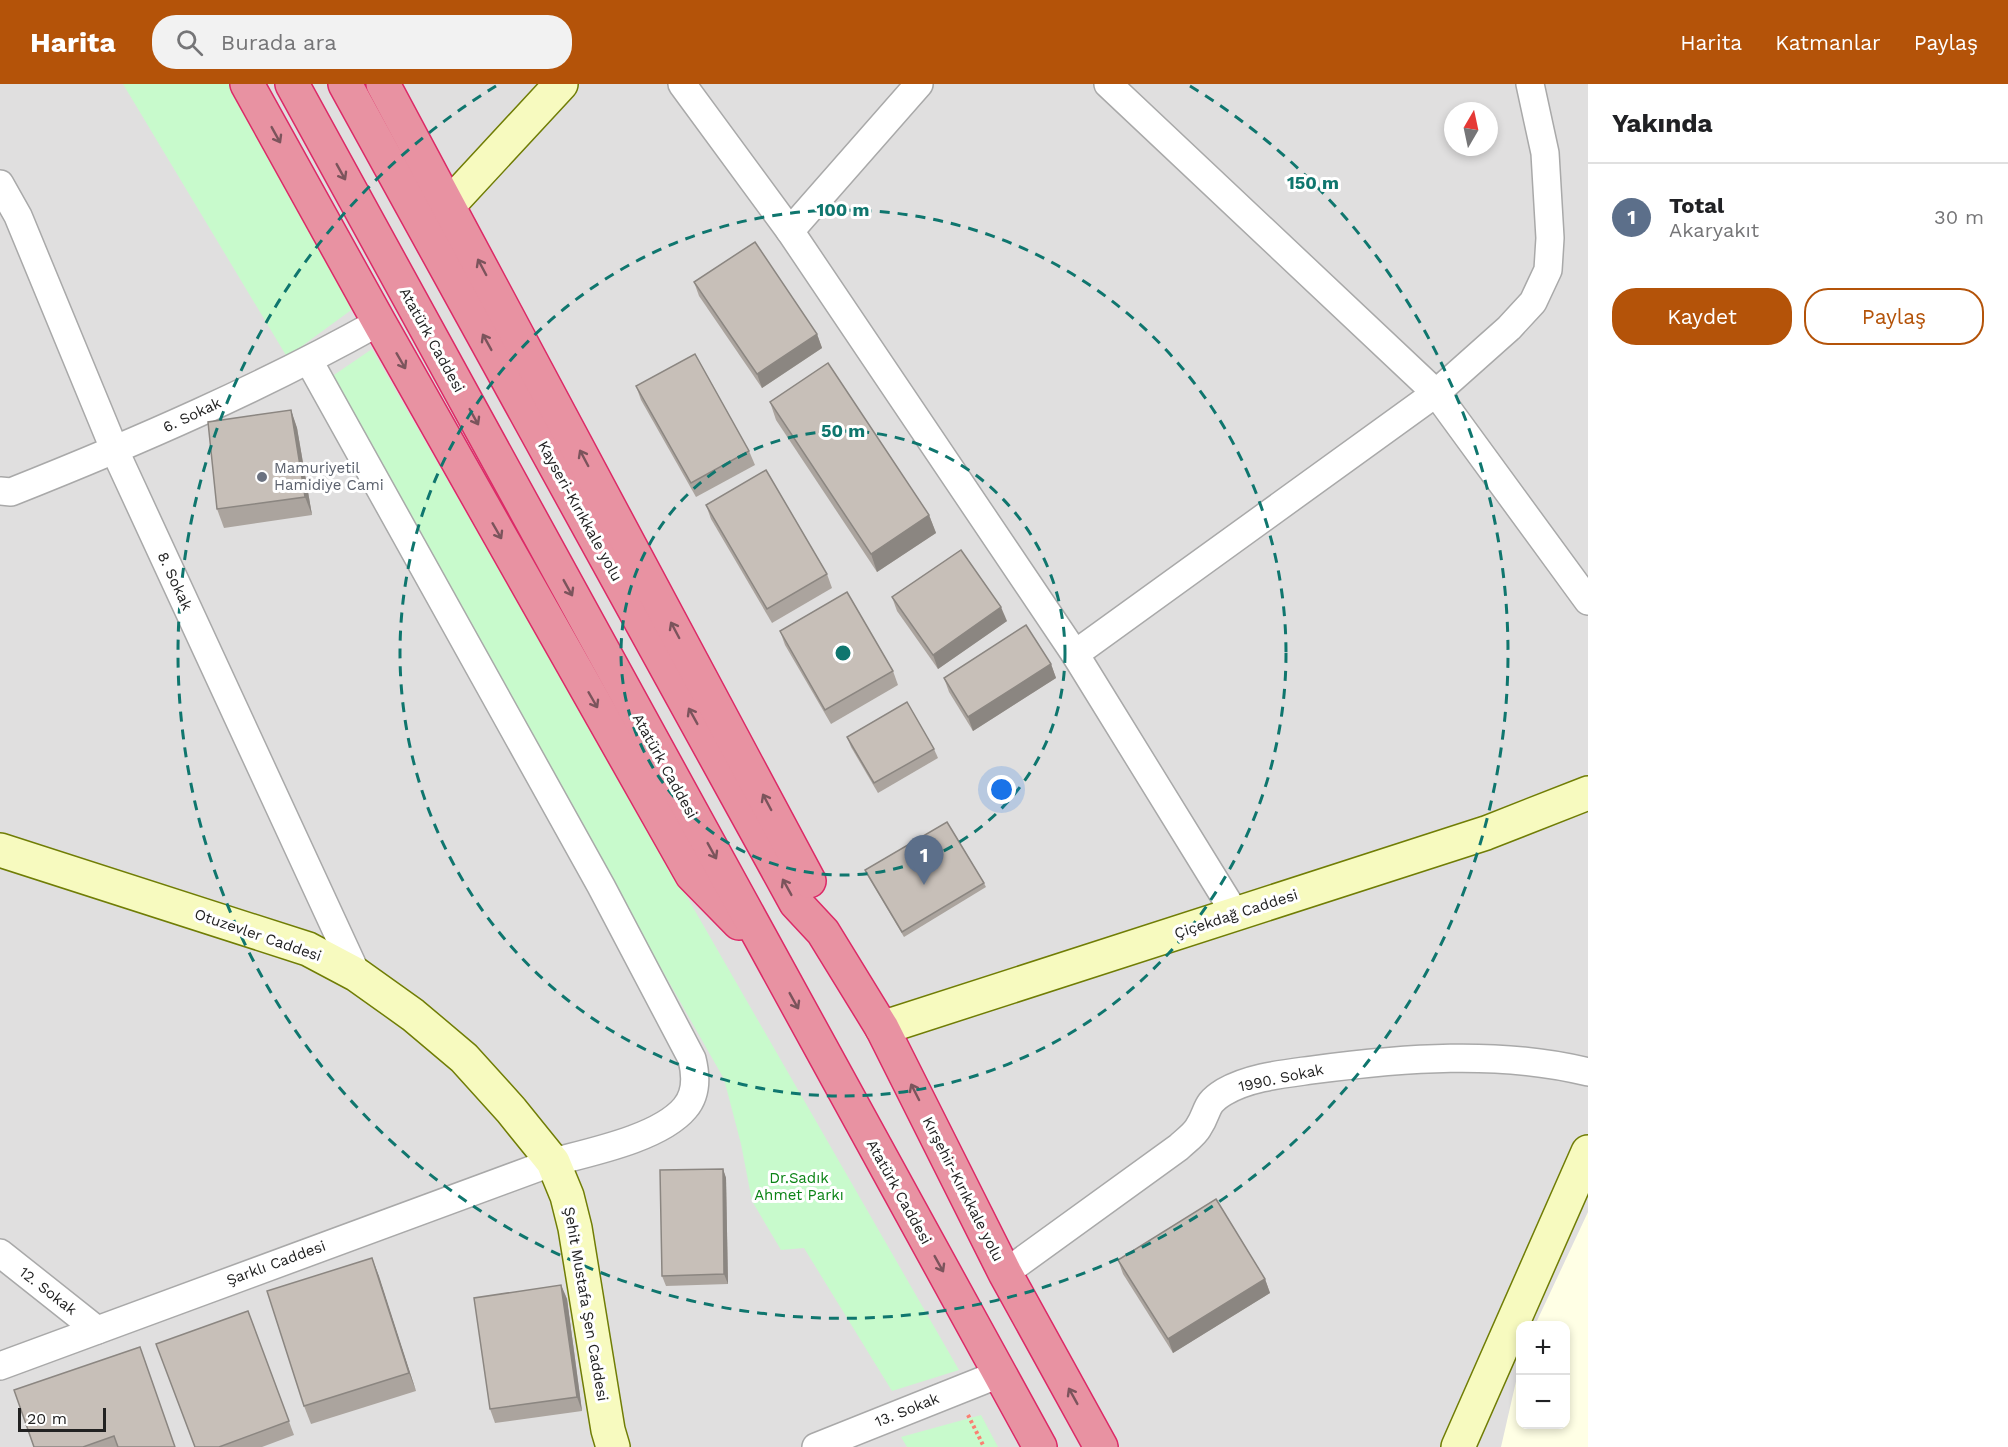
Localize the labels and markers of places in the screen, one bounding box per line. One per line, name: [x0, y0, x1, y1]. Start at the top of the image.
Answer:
place label: Mamuriyetil Hamidiye Cami: [274, 459, 384, 494]
marker: Mamuriyetil Hamidiye Cami: [255, 470, 269, 484]
centre of rings: [833, 643, 853, 663]
pin: 1: [904, 836, 944, 885]

